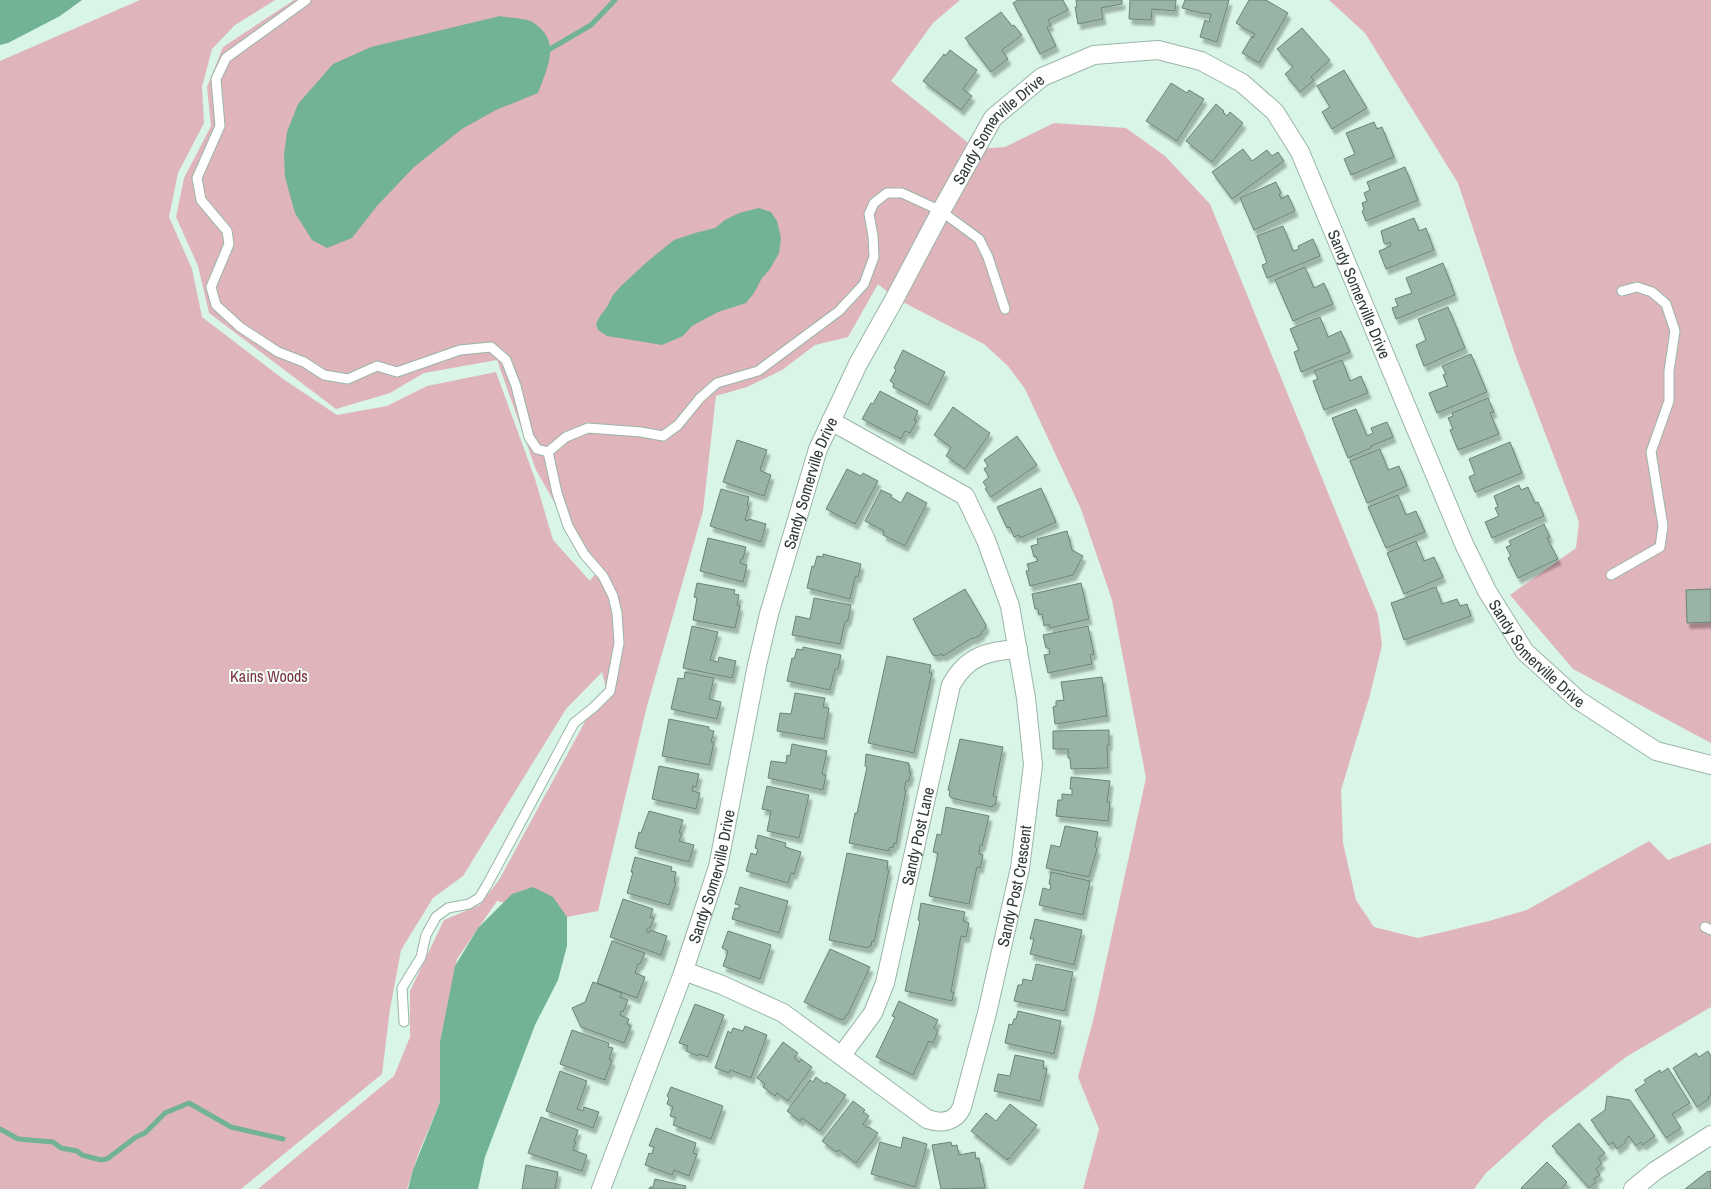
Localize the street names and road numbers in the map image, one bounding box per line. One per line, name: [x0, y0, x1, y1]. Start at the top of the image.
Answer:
street label: Sandy Somerville Drive: [947, 69, 1049, 188]
street label: Sandy Somerville Drive: [1323, 226, 1396, 362]
street label: Sandy Somerville Drive: [778, 414, 842, 552]
street label: Sandy Somerville Drive: [1484, 595, 1589, 713]
street label: Sandy Post Lane: [896, 785, 939, 887]
street label: Sandy Somerville Drive: [683, 808, 740, 946]
street label: Sandy Post Crescent: [991, 824, 1036, 949]

